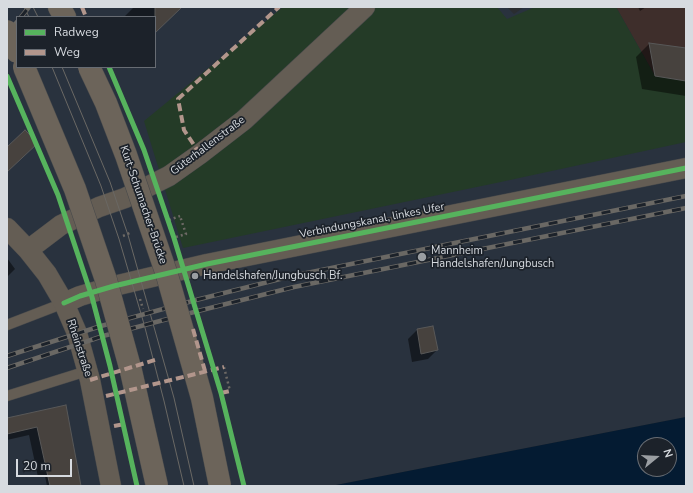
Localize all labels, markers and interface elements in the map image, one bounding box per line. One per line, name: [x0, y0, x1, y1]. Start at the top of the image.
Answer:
legend: [16, 16, 156, 68]
text: Radweg: [54, 24, 99, 40]
text: Weg: [54, 44, 80, 60]
street label: Güterhallenstraße: [168, 114, 248, 178]
street label: Kurt-Schumacher-Brücke: [117, 144, 169, 266]
street label: Verbindungskanal, linkes Ufer: [298, 200, 446, 242]
place label: Mannheim Handelshafen/Jungbusch: [431, 244, 554, 270]
marker: Mannheim Handelshafen/Jungbusch: [416, 251, 428, 263]
place label: Handelshafen/Jungbusch Bf.: [203, 269, 342, 283]
marker: Handelshafen/Jungbusch Bf.: [190, 271, 200, 281]
street label: Rheinstraße: [64, 318, 94, 378]
north arrow: [637, 437, 677, 477]
text: N: [660, 447, 676, 460]
scale bar: [18, 451, 74, 477]
text: 20 m: [23, 458, 51, 474]

